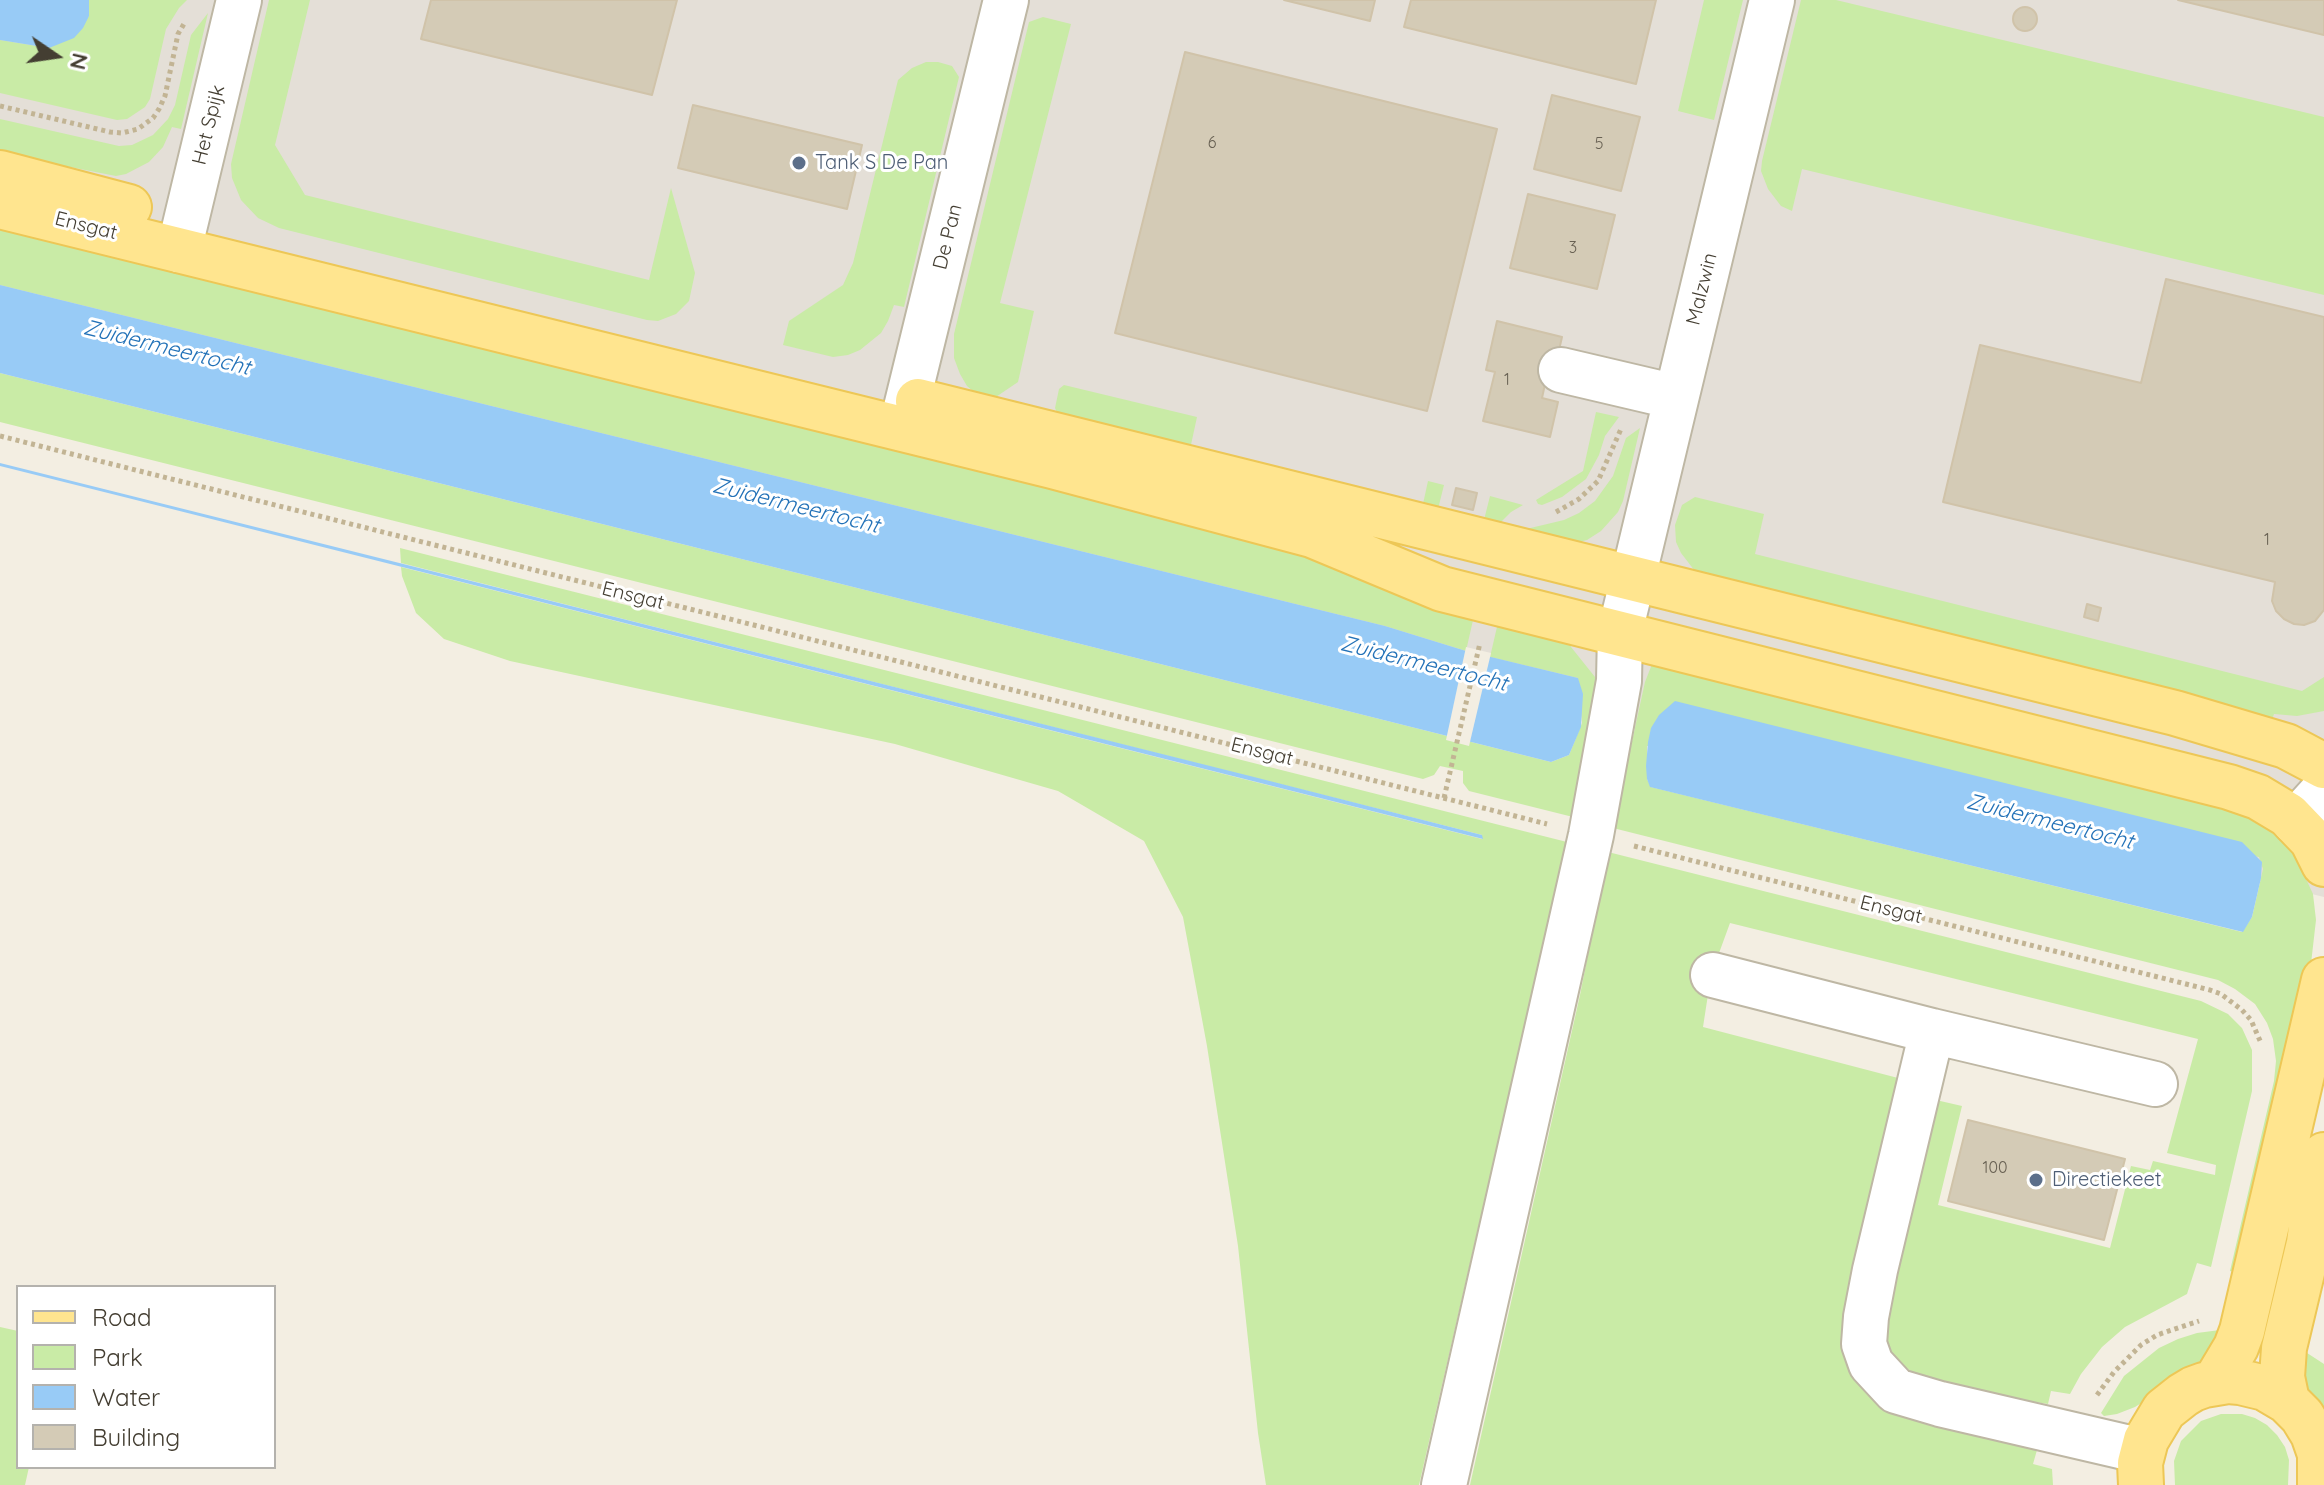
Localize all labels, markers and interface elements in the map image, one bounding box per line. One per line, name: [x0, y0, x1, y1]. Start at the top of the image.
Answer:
north arrow: [16, 16, 96, 96]
text: N: [64, 50, 95, 72]
street label: Het Spijk: [187, 82, 231, 168]
house number: 6: [1208, 133, 1216, 153]
house number: 5: [1595, 134, 1603, 154]
place label: Tank S De Pan: [815, 151, 948, 175]
marker: Tank S De Pan: [790, 154, 808, 172]
street label: De Pan: [928, 202, 968, 272]
street label: Ensgat: [52, 207, 120, 245]
house number: 3: [1569, 238, 1577, 258]
street label: Malzwin: [1681, 250, 1723, 328]
water label: Zuidermeertocht: [81, 315, 253, 381]
house number: 1: [1504, 370, 1510, 390]
water label: Zuidermeertocht: [710, 473, 882, 539]
house number: 1: [2264, 530, 2270, 550]
street label: Ensgat: [599, 577, 667, 615]
water label: Zuidermeertocht: [1338, 631, 1510, 697]
street label: Ensgat: [1228, 733, 1296, 771]
water label: Zuidermeertocht: [1964, 789, 2136, 855]
street label: Ensgat: [1857, 891, 1925, 929]
house number: 100: [1983, 1158, 2007, 1178]
place label: Directiekeet: [2052, 1168, 2162, 1192]
marker: Directiekeet: [2027, 1171, 2045, 1189]
legend: [16, 1285, 276, 1469]
text: Road: [92, 1302, 152, 1332]
text: Park: [92, 1342, 143, 1372]
text: Water: [92, 1382, 160, 1412]
text: Building: [92, 1422, 180, 1452]

